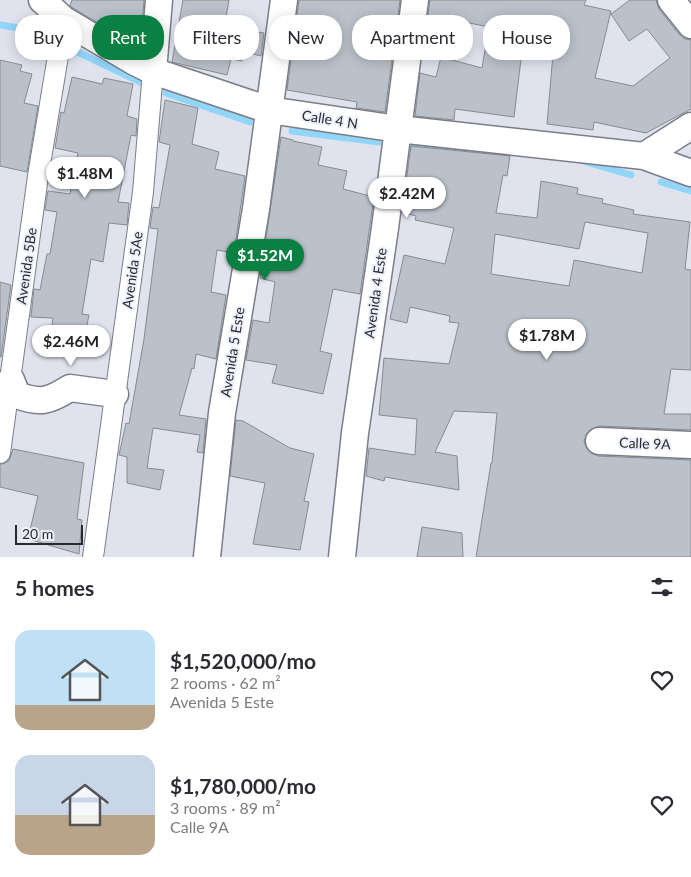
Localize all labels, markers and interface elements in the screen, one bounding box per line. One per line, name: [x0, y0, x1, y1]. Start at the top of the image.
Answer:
chip: Buy: [15, 15, 82, 60]
chip: Rent: [92, 15, 164, 60]
chip: Filters: [174, 15, 259, 60]
chip: New: [269, 15, 342, 60]
chip: Apartment: [352, 15, 473, 60]
chip: House: [483, 15, 570, 60]
street label: Calle 4 N: [301, 106, 359, 132]
pin: $1.48M: [44, 156, 126, 199]
text: $1.48M: [57, 163, 113, 182]
pin: $2.42M: [366, 176, 448, 219]
text: $2.42M: [379, 183, 435, 202]
street label: Avenida 5Be: [12, 227, 40, 305]
street label: Avenida 5Ae: [118, 230, 146, 310]
pin: $1.52M: [224, 238, 306, 281]
text: $1.52M: [237, 245, 293, 264]
street label: Avenida 4 Este: [360, 247, 390, 339]
street label: Avenida 5 Este: [216, 306, 248, 398]
pin: $1.78M: [506, 318, 588, 361]
pin: $2.46M: [30, 324, 112, 367]
text: $1.78M: [519, 325, 575, 344]
text: $2.46M: [43, 331, 99, 350]
street label: Calle 9A: [619, 434, 672, 452]
scale bar: [15, 522, 82, 545]
text: 20 m: [22, 525, 53, 542]
icon: filters: [648, 573, 676, 601]
text: 5 homes: [15, 575, 94, 600]
text: $1,520,000/mo: [170, 648, 316, 673]
icon: home: [55, 650, 115, 710]
icon: heart: [648, 666, 676, 694]
text: 2 rooms · 62 m²: [170, 673, 281, 692]
text: Avenida 5 Este: [170, 692, 274, 711]
text: $1,780,000/mo: [170, 773, 316, 798]
icon: home: [55, 775, 115, 835]
icon: heart: [648, 791, 676, 819]
text: 3 rooms · 89 m²: [170, 798, 281, 817]
text: Calle 9A: [170, 817, 229, 836]

